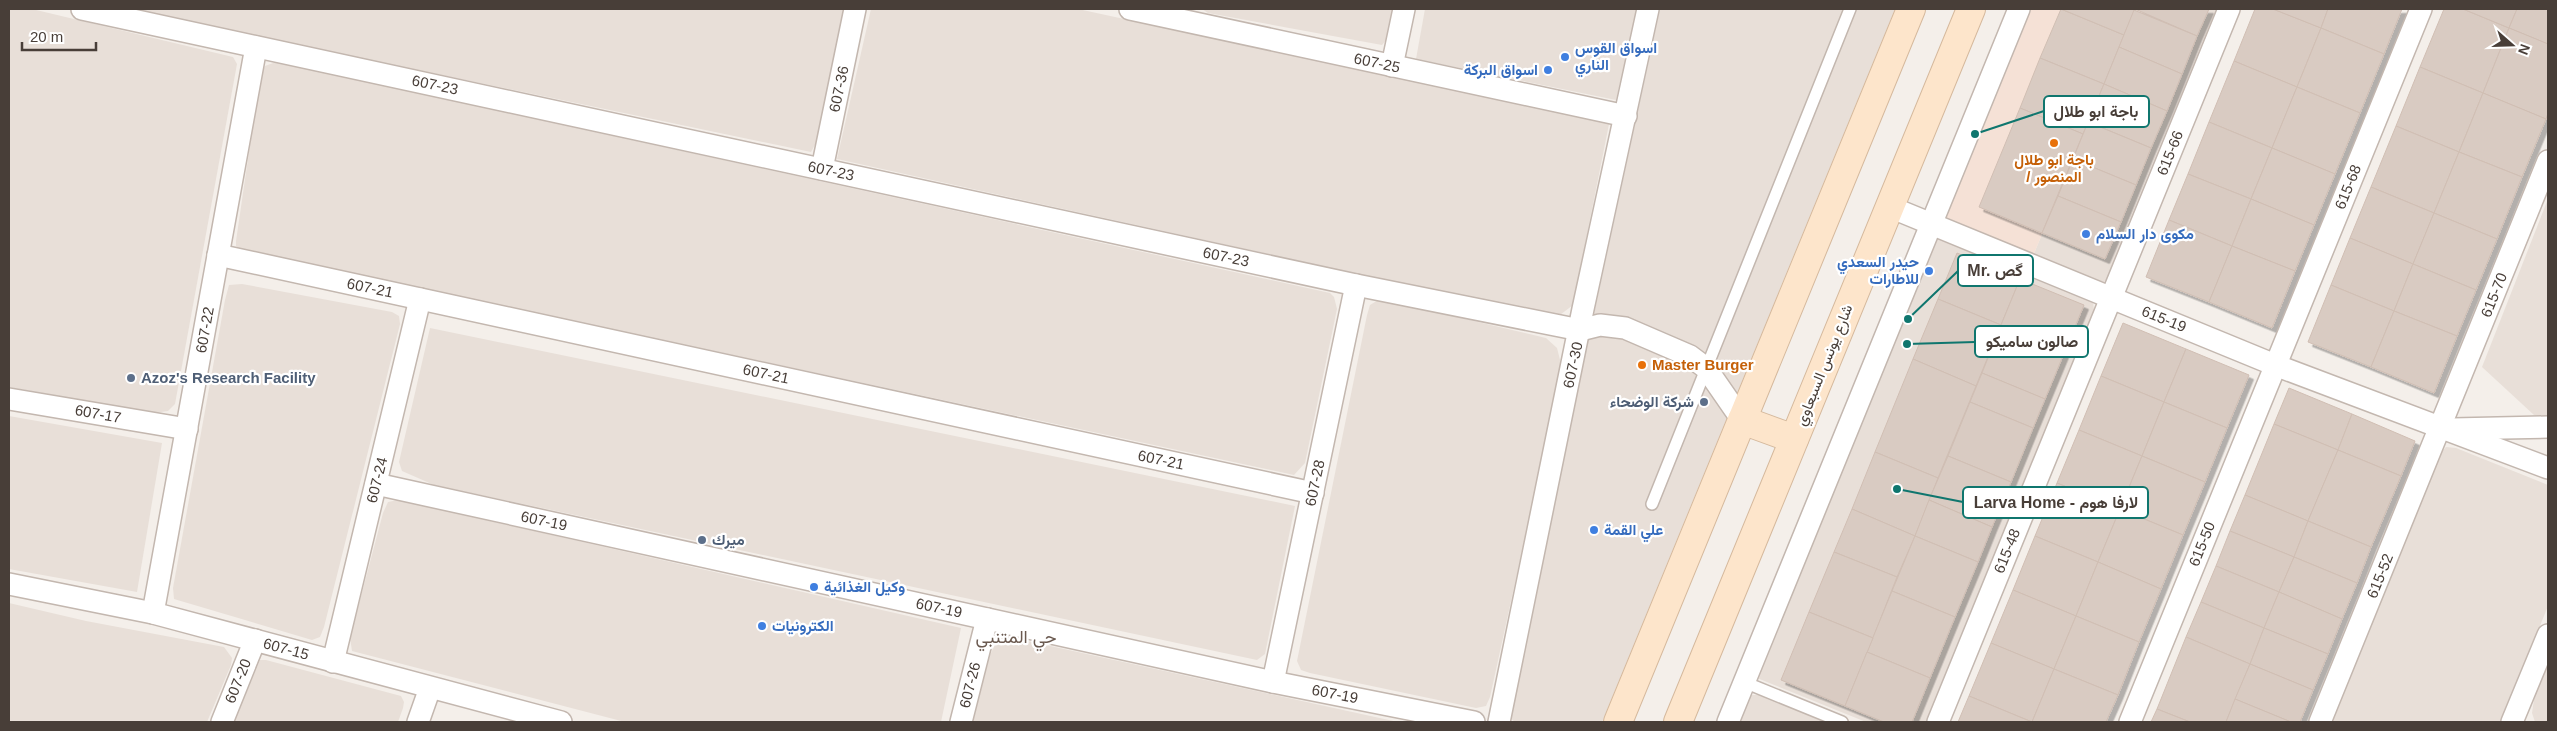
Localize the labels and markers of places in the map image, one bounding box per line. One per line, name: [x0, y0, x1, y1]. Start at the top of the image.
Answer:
place label: اسواق القوس الناري: [1575, 39, 1657, 78]
marker: اسواق القوس الناري: [1559, 51, 1571, 63]
place label: اسواق البركة: [1464, 61, 1538, 79]
marker: اسواق البركة: [1542, 64, 1554, 76]
callout: باجة ابو طلال: [2044, 96, 2149, 127]
marker: باجة ابو طلال / المنصور: [2048, 137, 2060, 149]
place label: باجة ابو طلال / المنصور: [2014, 151, 2094, 186]
place label: مكوى دار السلام: [2096, 225, 2194, 244]
marker: مكوى دار السلام: [2080, 228, 2092, 240]
place label: حيدر السعدي للاطارات: [1837, 253, 1919, 288]
callout: Mr. گص: [1958, 255, 2033, 286]
marker: حيدر السعدي للاطارات: [1923, 265, 1935, 277]
callout: صالون ساميكو: [1975, 326, 2088, 357]
place label: Master Burger: [1652, 356, 1754, 373]
marker: Master Burger: [1636, 359, 1648, 371]
place label: Azoz's Research Facility: [141, 369, 316, 386]
marker: Azoz's Research Facility: [125, 372, 137, 384]
place label: شركة الوضحاء: [1610, 393, 1694, 411]
marker: شركة الوضحاء: [1698, 396, 1710, 408]
callout: Larva Home - لارفا هوم: [1963, 487, 2148, 518]
place label: علي القمة: [1604, 521, 1663, 543]
marker: علي القمة: [1588, 524, 1600, 536]
place label: ميرك: [712, 531, 745, 549]
marker: ميرك: [696, 534, 708, 546]
place label: وكيل الغذائية: [824, 578, 905, 596]
marker: وكيل الغذائية: [808, 581, 820, 593]
place label: الكترونيات: [772, 617, 834, 635]
marker: الكترونيات: [756, 620, 768, 632]

